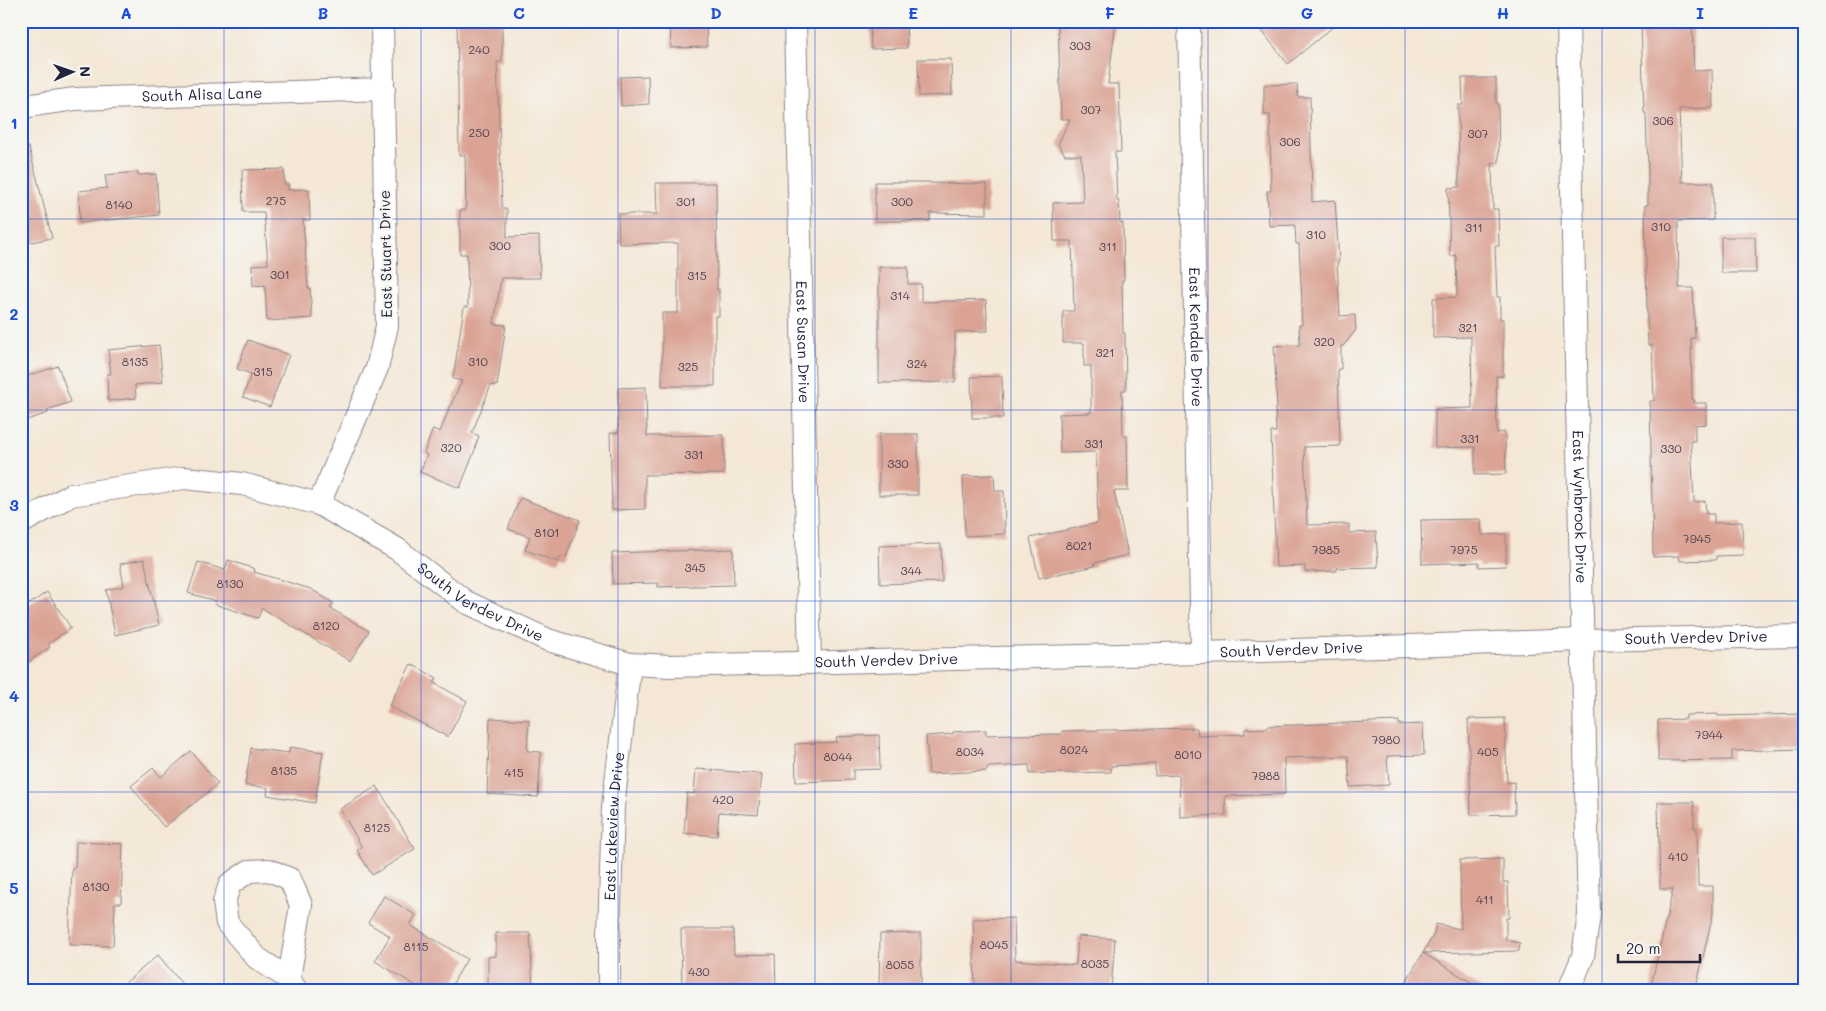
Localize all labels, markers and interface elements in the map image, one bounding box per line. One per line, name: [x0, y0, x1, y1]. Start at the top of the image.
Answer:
text: A: [120, 2, 132, 23]
text: B: [318, 2, 328, 23]
text: C: [513, 2, 525, 23]
text: D: [710, 2, 722, 23]
text: E: [908, 2, 918, 23]
text: F: [1105, 2, 1115, 23]
text: G: [1301, 2, 1313, 23]
text: H: [1497, 2, 1509, 23]
text: I: [1696, 2, 1704, 23]
house number: 303: [1069, 37, 1091, 53]
house number: 240: [468, 41, 490, 57]
north arrow: [48, 48, 98, 98]
text: N: [76, 66, 95, 77]
street label: South Alisa Lane: [142, 82, 263, 106]
house number: 307: [1080, 101, 1102, 117]
text: 1: [10, 112, 18, 133]
house number: 306: [1652, 112, 1674, 128]
house number: 250: [468, 124, 490, 140]
house number: 307: [1467, 125, 1489, 141]
house number: 306: [1279, 133, 1301, 149]
street label: East Stuart Drive: [374, 190, 396, 318]
house number: 275: [266, 192, 286, 208]
house number: 301: [676, 193, 696, 209]
house number: 300: [891, 193, 914, 209]
house number: 8140: [105, 196, 133, 212]
house number: 310: [1651, 218, 1671, 234]
house number: 311: [1465, 219, 1483, 235]
house number: 310: [1306, 226, 1326, 242]
house number: 300: [489, 237, 512, 253]
house number: 311: [1099, 238, 1117, 254]
house number: 301: [270, 266, 290, 282]
house number: 315: [687, 267, 707, 283]
street label: East Kendale Drive: [1185, 267, 1208, 407]
street label: East Susan Drive: [792, 280, 815, 404]
house number: 314: [890, 287, 910, 303]
text: 2: [10, 303, 19, 324]
house number: 321: [1458, 319, 1478, 335]
house number: 320: [1313, 333, 1335, 349]
house number: 321: [1095, 344, 1115, 360]
house number: 8135: [122, 353, 148, 369]
house number: 310: [468, 353, 488, 369]
house number: 324: [907, 355, 927, 371]
house number: 325: [678, 358, 698, 374]
house number: 315: [253, 363, 273, 379]
house number: 331: [1460, 430, 1480, 446]
street label: East Wynbrook Drive: [1569, 430, 1592, 584]
house number: 331: [1084, 435, 1104, 451]
house number: 320: [440, 439, 462, 455]
house number: 330: [1660, 440, 1682, 456]
house number: 331: [684, 446, 704, 462]
house number: 330: [887, 455, 909, 471]
text: 3: [9, 494, 19, 515]
house number: 8101: [534, 524, 560, 540]
house number: 7945: [1683, 530, 1711, 546]
house number: 8021: [1066, 537, 1092, 553]
house number: 7985: [1312, 541, 1340, 557]
house number: 7975: [1450, 541, 1478, 557]
street label: South Verdev Drive: [414, 557, 547, 646]
house number: 345: [684, 559, 706, 575]
house number: 344: [900, 562, 922, 578]
house number: 8130: [216, 575, 244, 591]
house number: 8120: [313, 617, 340, 633]
street label: South Verdev Drive: [1624, 626, 1768, 648]
street label: South Verdev Drive: [1219, 637, 1363, 661]
street label: South Verdev Drive: [815, 648, 958, 671]
text: 4: [9, 685, 19, 706]
house number: 7944: [1695, 726, 1723, 742]
house number: 7980: [1372, 731, 1401, 747]
house number: 8024: [1060, 741, 1088, 757]
house number: 8034: [956, 743, 984, 759]
house number: 405: [1477, 743, 1499, 759]
house number: 8010: [1174, 746, 1202, 762]
house number: 8044: [824, 748, 852, 764]
street label: East Lakeview Drive: [599, 751, 628, 901]
house number: 8135: [271, 762, 297, 778]
house number: 415: [504, 764, 524, 780]
house number: 7988: [1252, 767, 1280, 783]
house number: 420: [712, 791, 734, 807]
house number: 8125: [364, 819, 390, 835]
house number: 410: [1668, 848, 1689, 864]
text: 5: [9, 877, 19, 898]
house number: 8130: [82, 878, 110, 894]
house number: 411: [1476, 891, 1494, 907]
scale bar: [1618, 931, 1701, 963]
house number: 8045: [980, 936, 1008, 952]
house number: 8115: [404, 938, 428, 954]
text: 20 m: [1626, 938, 1660, 958]
house number: 8035: [1081, 955, 1109, 971]
house number: 8055: [886, 956, 914, 972]
house number: 430: [688, 963, 710, 979]

